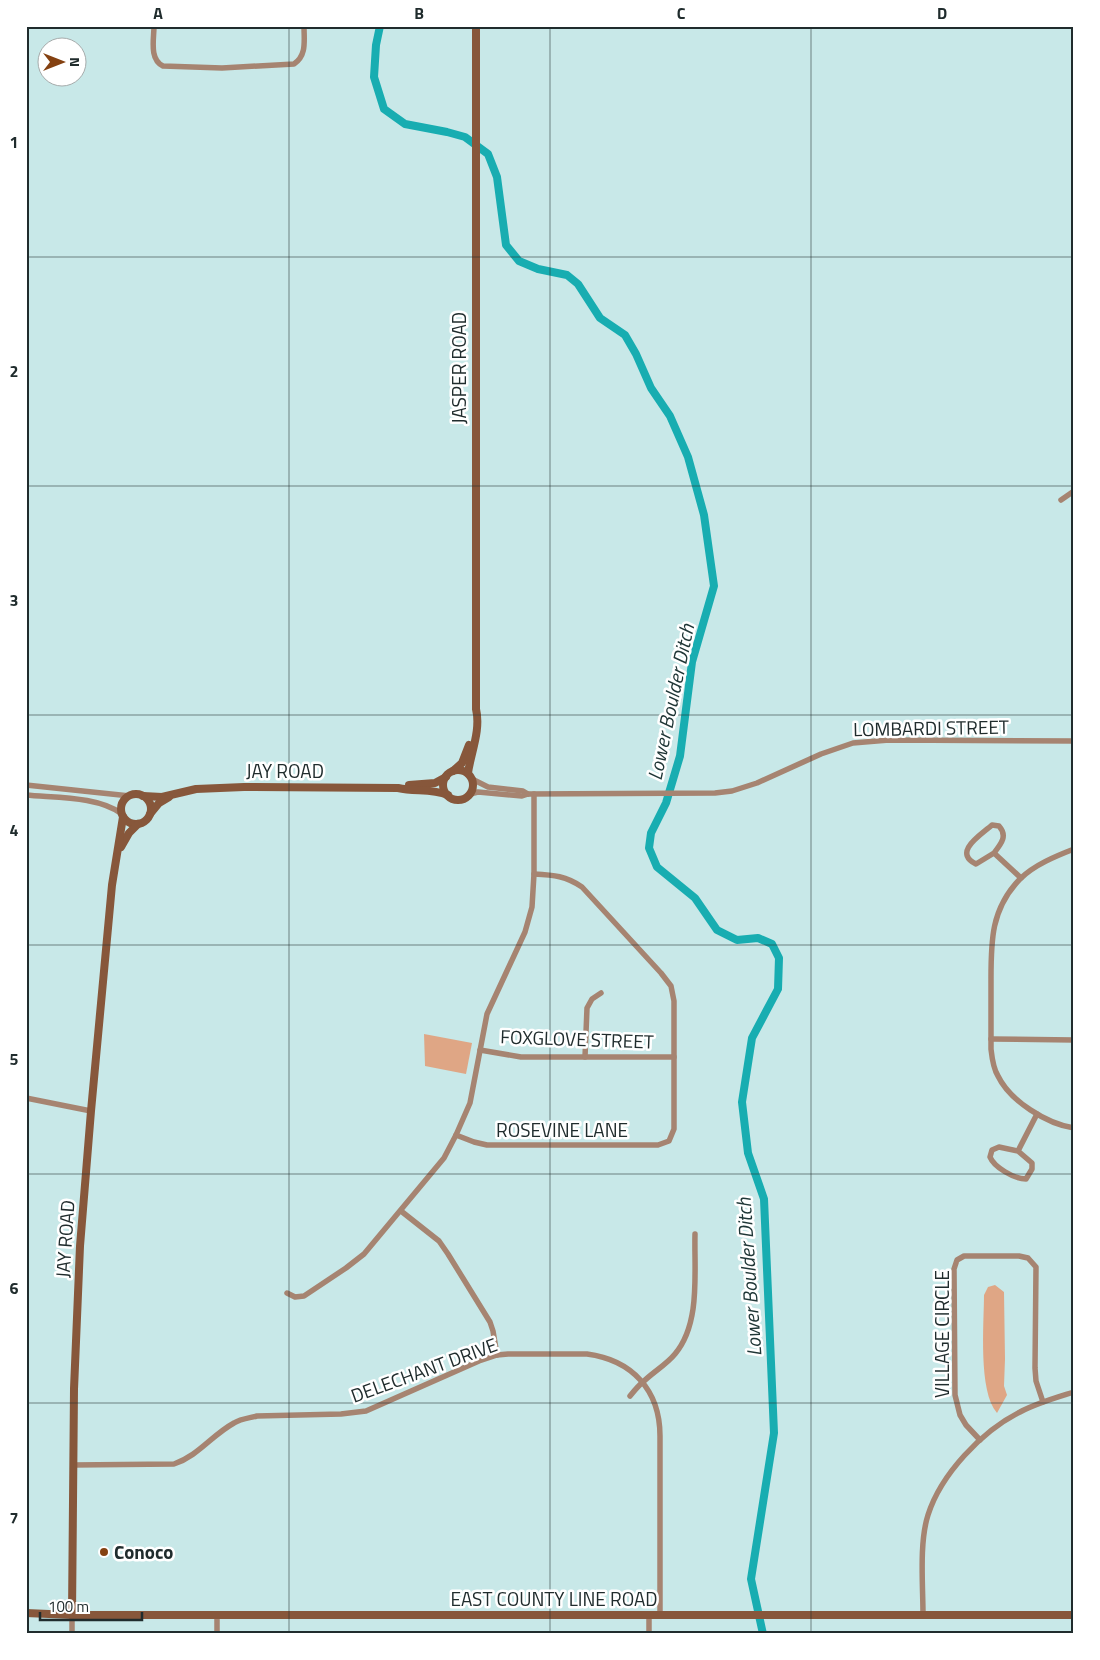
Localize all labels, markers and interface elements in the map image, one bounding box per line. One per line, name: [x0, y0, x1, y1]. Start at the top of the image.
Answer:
text: A: [153, 1, 163, 25]
text: B: [414, 1, 424, 25]
text: C: [677, 1, 686, 25]
text: D: [937, 1, 947, 25]
north arrow: [38, 38, 88, 88]
text: N: [65, 57, 86, 67]
text: 1: [10, 130, 18, 154]
street label: JASPER ROAD: [444, 312, 473, 424]
text: 2: [10, 359, 18, 383]
text: 3: [10, 588, 18, 612]
water label: Lower Boulder Ditch: [639, 620, 702, 783]
street label: LOMBARDI STREET: [853, 712, 1009, 743]
street label: JAY ROAD: [246, 756, 324, 785]
text: 4: [10, 818, 19, 842]
street label: FOXGLOVE STREET: [500, 1021, 654, 1056]
text: 5: [10, 1047, 19, 1071]
street label: ROSEVINE LANE: [496, 1115, 628, 1144]
water label: Lower Boulder Ditch: [727, 1196, 770, 1357]
street label: JAY ROAD: [47, 1199, 82, 1279]
street label: VILLAGE CIRCLE: [927, 1270, 956, 1398]
text: 6: [10, 1276, 19, 1300]
street label: DELECHANT DRIVE: [347, 1330, 501, 1409]
text: 7: [10, 1506, 18, 1530]
place label: Conoco: [114, 1537, 173, 1566]
marker: Conoco: [98, 1546, 110, 1558]
street label: EAST COUNTY LINE ROAD: [450, 1584, 658, 1613]
scale bar: [40, 1590, 142, 1622]
text: 100 m: [48, 1595, 89, 1618]

